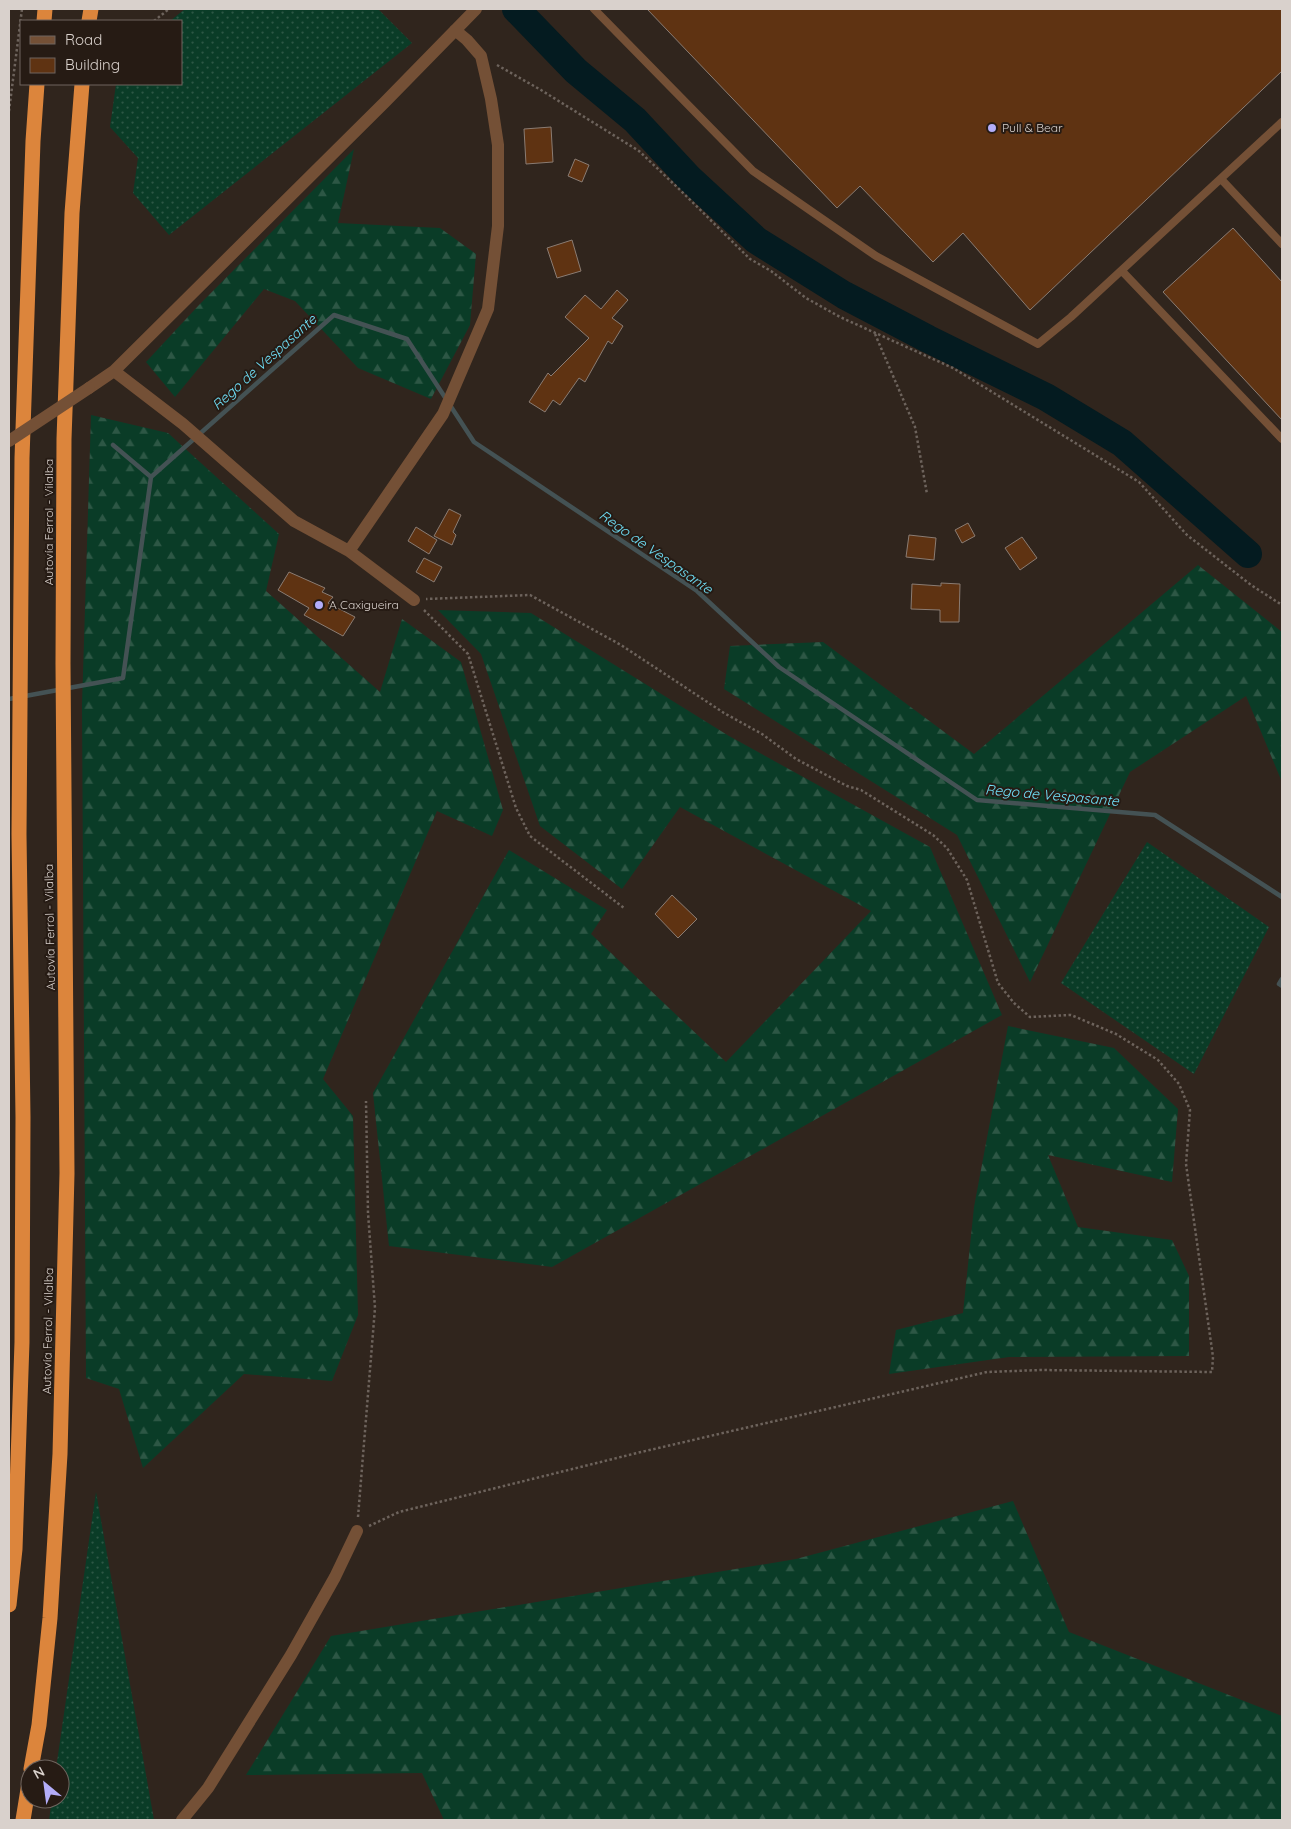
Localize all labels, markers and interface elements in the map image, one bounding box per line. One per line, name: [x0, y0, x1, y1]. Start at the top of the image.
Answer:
legend: [20, 20, 182, 85]
text: Road: [65, 30, 102, 49]
text: Building: [65, 55, 120, 74]
place label: Pull & Bear: [1002, 120, 1063, 135]
marker: Pull & Bear: [986, 122, 998, 134]
water label: Rego de Vespasante: [208, 310, 321, 414]
street label: Autovía Ferrol - Vilalba: [41, 459, 56, 585]
water label: Rego de Vespasante: [596, 506, 717, 599]
place label: A Caxigueira: [329, 597, 399, 612]
marker: A Caxigueira: [313, 599, 325, 611]
water label: Rego de Vespasante: [984, 780, 1121, 810]
street label: Autovía Ferrol - Vilalba: [41, 864, 58, 990]
street label: Autovía Ferrol - Vilalba: [39, 1268, 56, 1394]
north arrow: [20, 1759, 70, 1809]
text: N: [30, 1762, 48, 1783]

